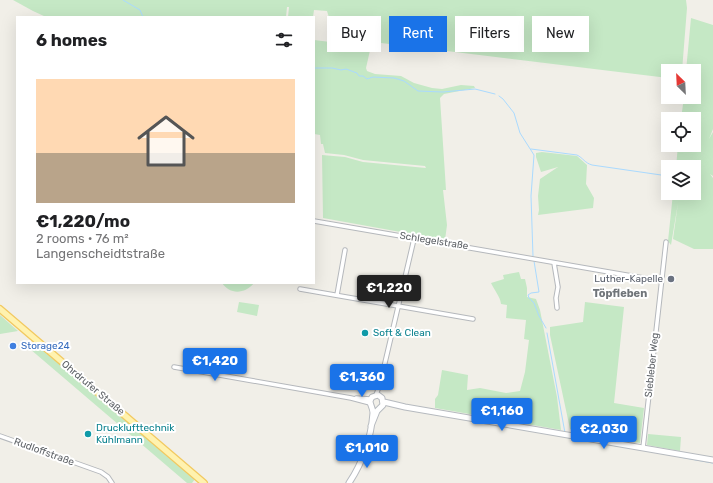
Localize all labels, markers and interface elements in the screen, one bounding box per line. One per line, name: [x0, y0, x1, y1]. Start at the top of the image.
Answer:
chip: Buy: [327, 16, 381, 52]
chip: Rent: [389, 16, 447, 52]
chip: Filters: [455, 16, 524, 52]
chip: New: [532, 16, 589, 52]
icon: filters: [273, 29, 295, 51]
text: 6 homes: [36, 30, 107, 50]
north arrow: [661, 64, 701, 104]
map controls: [661, 64, 701, 200]
icon: home: [130, 105, 202, 177]
button: locate: [661, 112, 701, 152]
button: layers: [661, 160, 701, 200]
text: €1,220/mo: [36, 211, 130, 231]
street label: Schlegelstraße: [399, 230, 470, 252]
text: 2 rooms · 76 m²: [36, 231, 129, 246]
text: Langenscheidtstraße: [36, 246, 165, 261]
place label: Luther-Kapelle: [594, 273, 663, 285]
marker: Luther-Kapelle: [666, 274, 676, 284]
pin: €1,220: [356, 275, 422, 309]
text: €1,220: [366, 280, 412, 295]
district label: Töpfleben: [593, 287, 647, 300]
place label: Soft & Clean: [373, 327, 431, 339]
marker: Soft & Clean: [360, 328, 370, 338]
street label: Siebleber Weg: [643, 332, 661, 398]
place label: Storage24: [21, 340, 70, 352]
marker: Storage24: [8, 341, 18, 351]
pin: €1,420: [182, 348, 248, 382]
text: €1,420: [192, 353, 238, 368]
street label: Ohrdrufer Straße: [59, 358, 127, 418]
pin: €1,360: [329, 364, 395, 398]
text: €1,360: [339, 369, 385, 384]
pin: €1,160: [469, 398, 535, 432]
text: €1,160: [480, 403, 524, 418]
pin: €2,030: [571, 416, 637, 450]
text: €2,030: [580, 421, 628, 436]
place label: Drucklufttechnik Kühlmann: [96, 422, 175, 446]
marker: Drucklufttechnik Kühlmann: [83, 429, 93, 439]
pin: €1,010: [334, 435, 400, 469]
street label: Rudloffstraße: [12, 436, 76, 469]
text: €1,010: [345, 440, 389, 455]

